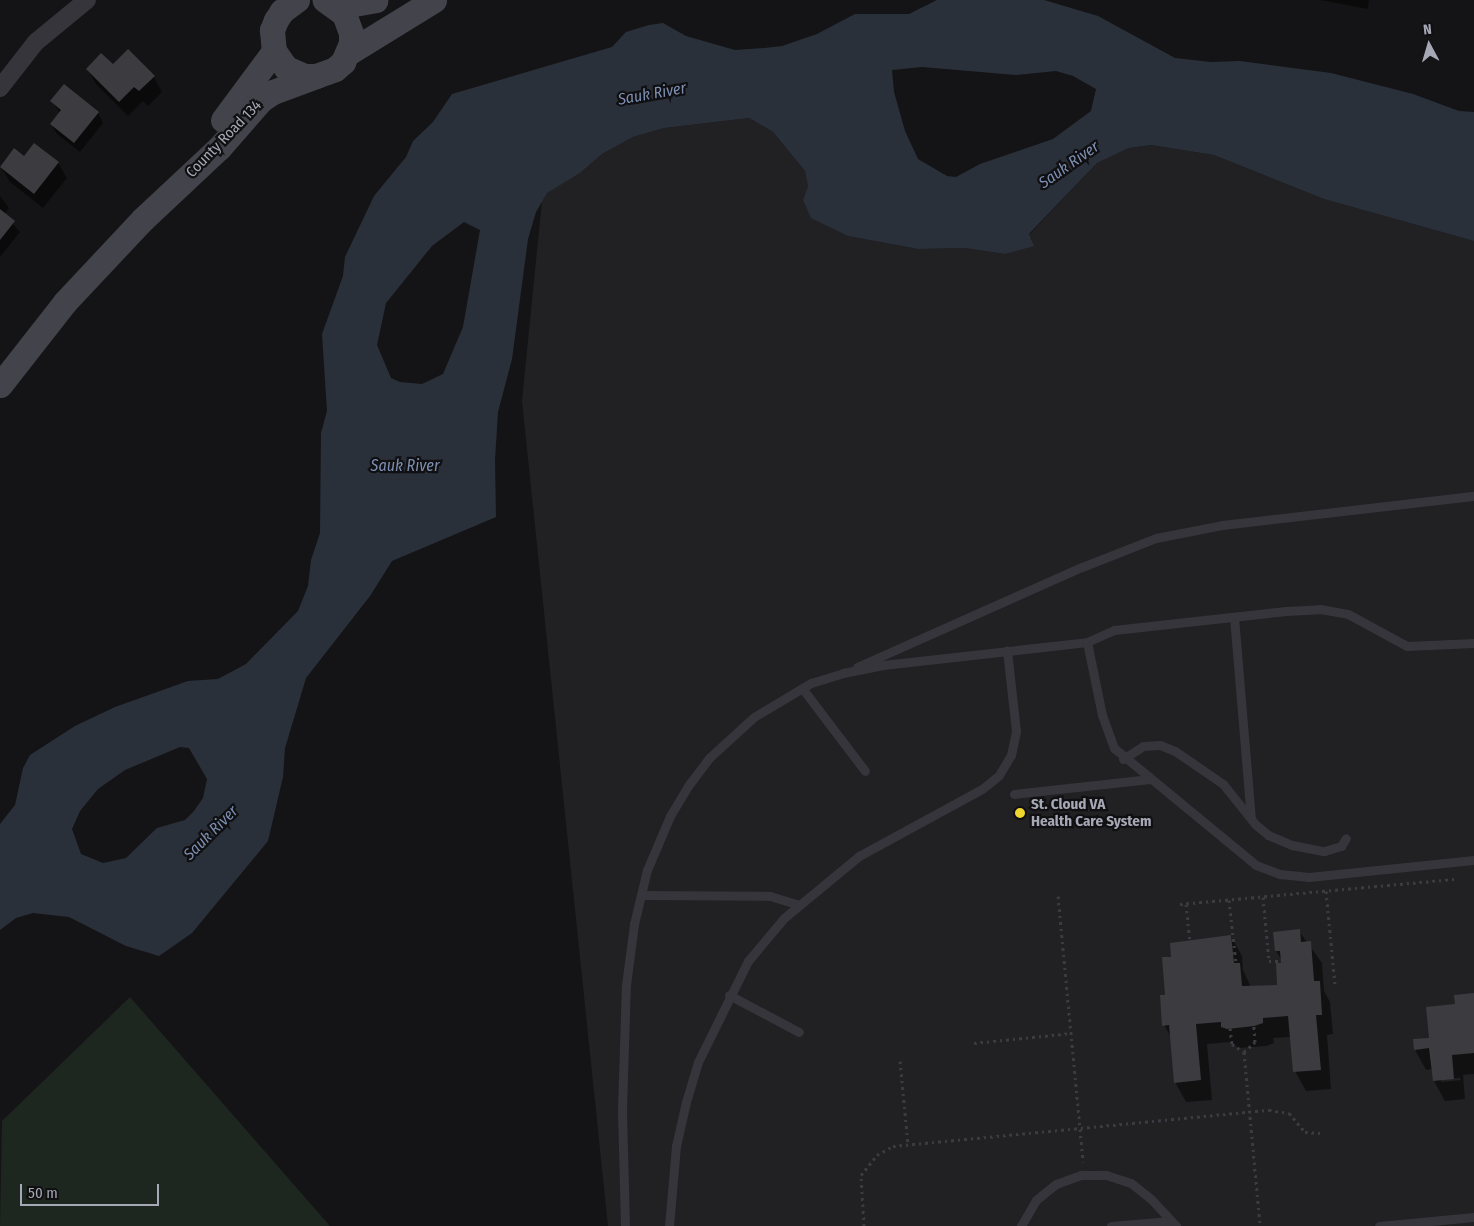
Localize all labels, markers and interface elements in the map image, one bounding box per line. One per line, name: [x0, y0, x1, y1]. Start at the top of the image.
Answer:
north arrow: [1404, 20, 1454, 70]
text: N: [1422, 21, 1432, 38]
water label: Sauk River: [616, 79, 688, 109]
street label: County Road 134: [183, 97, 265, 181]
water label: Sauk River: [1035, 137, 1103, 193]
water label: Sauk River: [371, 456, 439, 476]
place label: St. Cloud VA Health Care System: [1031, 795, 1151, 830]
water label: Sauk River: [180, 802, 242, 864]
marker: St. Cloud VA Health Care System: [1013, 806, 1027, 820]
scale bar: [22, 1174, 161, 1206]
text: 50 m: [28, 1184, 58, 1202]

